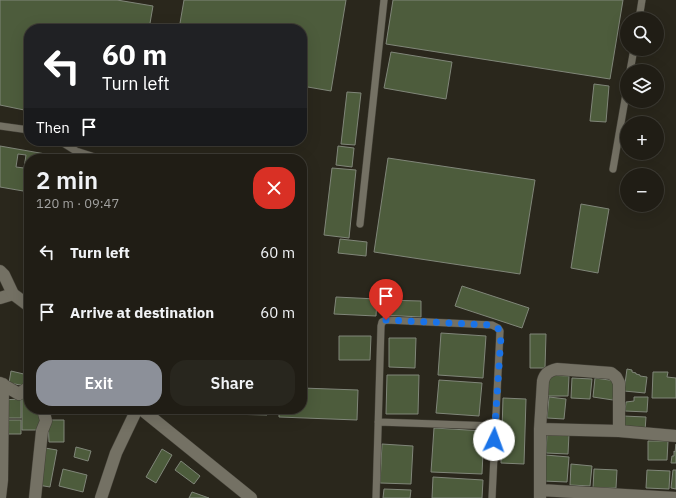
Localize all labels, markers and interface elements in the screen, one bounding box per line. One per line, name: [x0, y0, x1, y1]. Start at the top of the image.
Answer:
map controls: [620, 12, 664, 212]
button: search: [620, 12, 664, 56]
text: 60 m: [102, 36, 167, 73]
icon: left: [36, 40, 88, 92]
button: layers: [620, 64, 664, 108]
text: Turn left: [102, 72, 170, 95]
icon: arrive: [78, 116, 100, 138]
button: +: [620, 116, 664, 160]
text: Then: [36, 118, 70, 137]
text: 2 min: [36, 164, 98, 196]
button: close: [253, 167, 295, 209]
button: −: [620, 168, 664, 212]
text: 120 m · 09:47: [36, 195, 119, 212]
icon: left: [36, 241, 58, 263]
text: Turn left: [70, 243, 130, 262]
text: 60 m: [260, 243, 295, 262]
pin: [369, 279, 403, 320]
icon: arrive: [375, 285, 397, 307]
icon: arrive: [36, 301, 58, 323]
text: Arrive at destination: [70, 303, 214, 322]
text: 60 m: [260, 303, 295, 322]
button: Exit: [36, 360, 162, 406]
button: Share: [170, 360, 295, 406]
position arrow: [473, 419, 515, 461]

